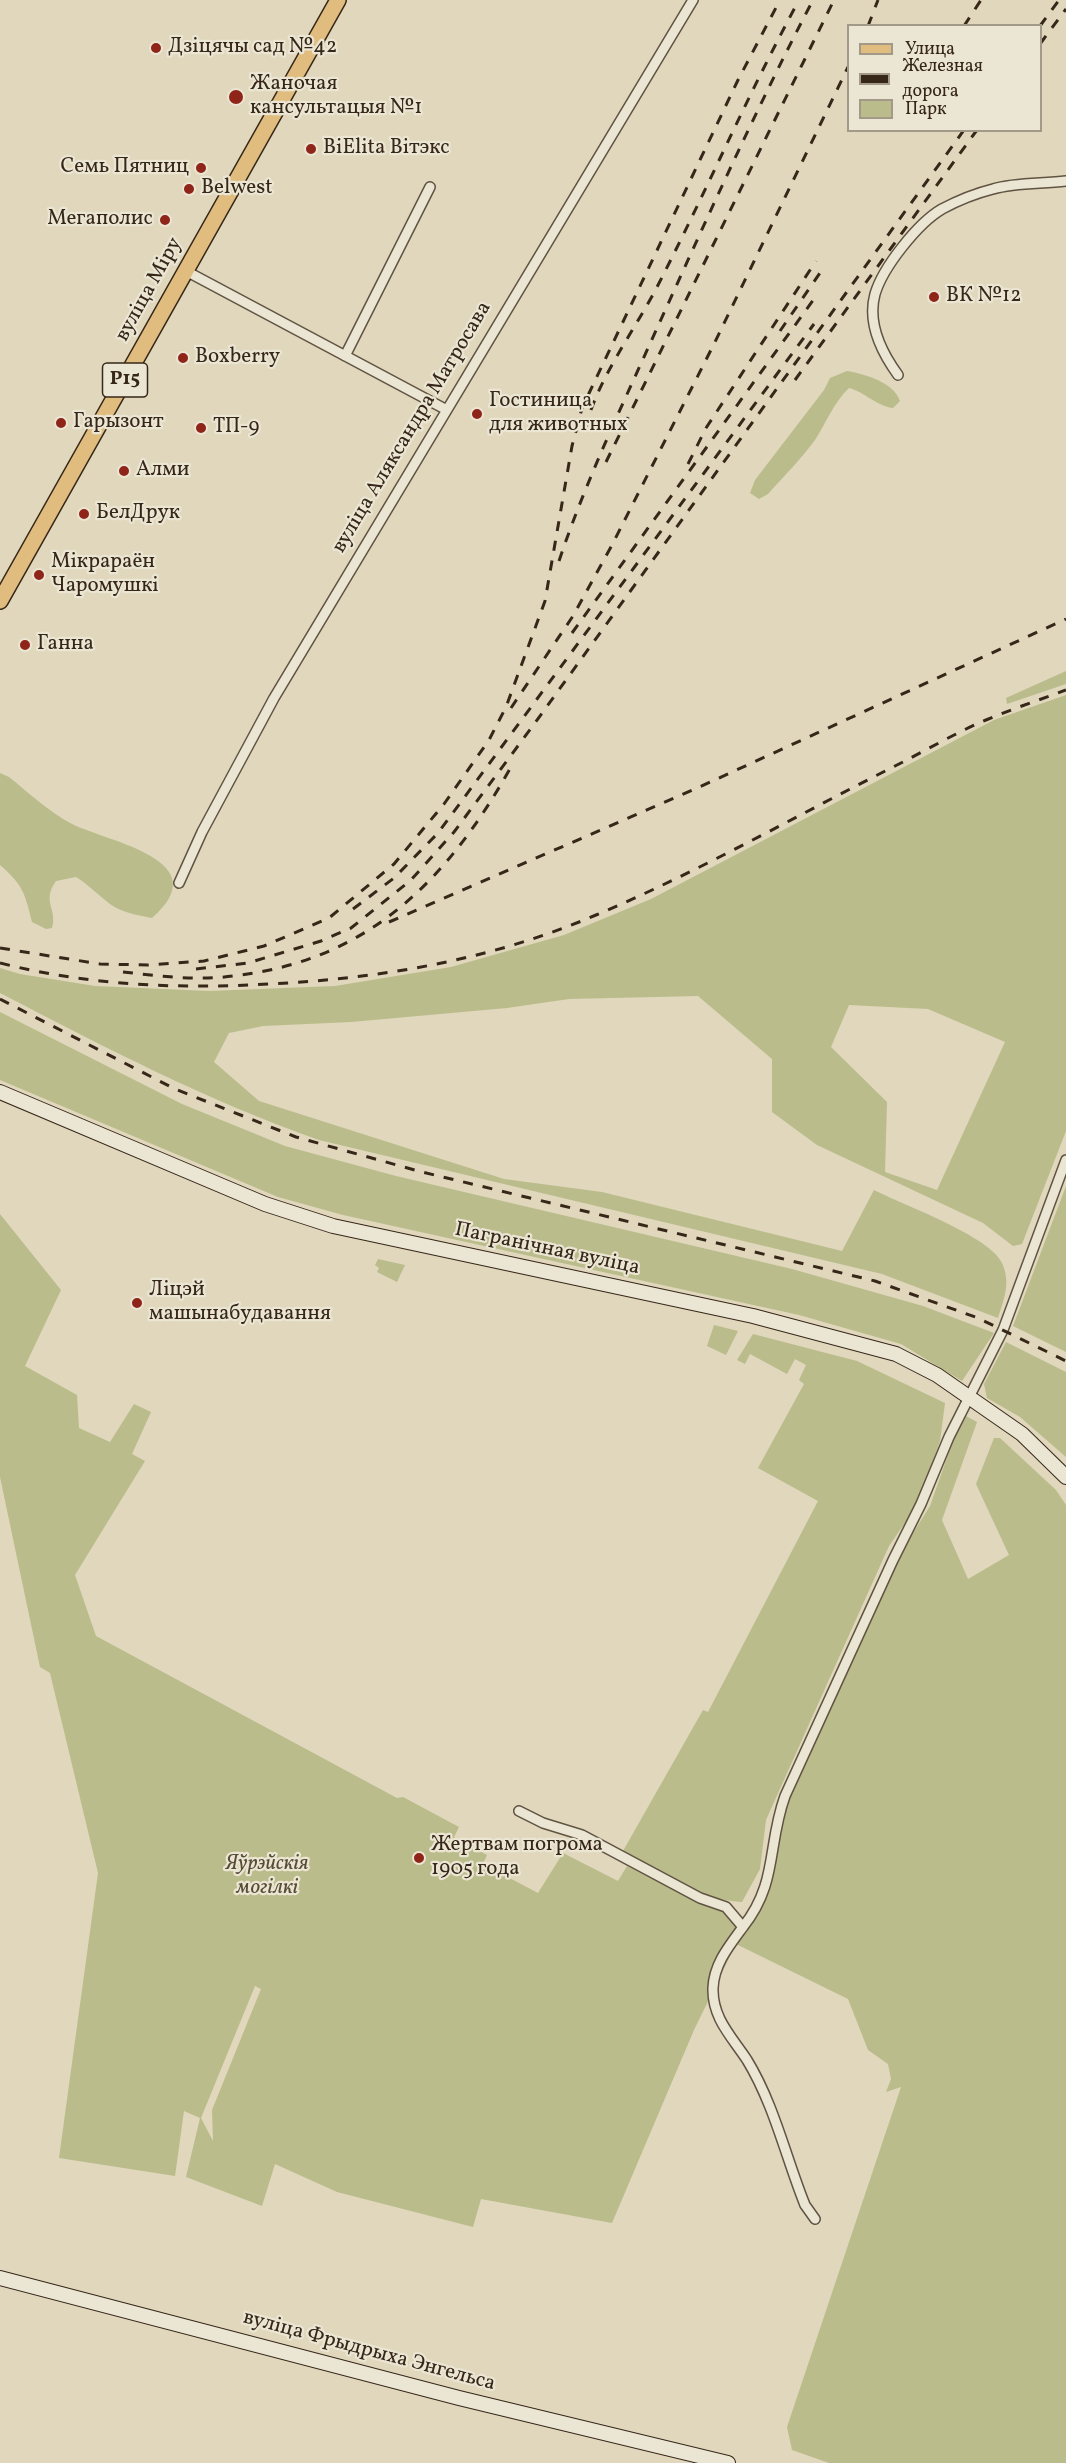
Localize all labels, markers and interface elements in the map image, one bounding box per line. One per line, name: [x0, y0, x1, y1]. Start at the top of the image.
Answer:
legend: [847, 24, 1042, 132]
place label: Дзіцячы сад №42: [168, 35, 337, 61]
text: Улица: [905, 37, 955, 62]
marker: Дзіцячы сад №42: [149, 41, 163, 55]
text: Железная дорога: [902, 54, 983, 104]
place label: Жаночая кансультацыя №1: [250, 72, 422, 122]
marker: Жаночая кансультацыя №1: [227, 88, 245, 106]
text: Парк: [905, 97, 947, 122]
place label: ВiElita Вітэкс: [323, 136, 450, 162]
marker: ВiElita Вітэкс: [304, 142, 318, 156]
place label: Семь Пятниц: [61, 155, 189, 181]
marker: Семь Пятниц: [194, 161, 208, 175]
place label: Belwest: [201, 176, 273, 202]
marker: Belwest: [182, 182, 196, 196]
place label: Мегаполис: [47, 207, 153, 233]
marker: Мегаполис: [158, 213, 172, 227]
street label: вуліца Міру: [111, 234, 189, 346]
place label: ВК №12: [946, 284, 1021, 310]
marker: ВК №12: [927, 290, 941, 304]
street label: вуліца Аляксандра Матросава: [328, 298, 498, 558]
place label: Boxberry: [195, 345, 280, 371]
marker: Boxberry: [176, 351, 190, 365]
road number: Р15: [102, 363, 148, 397]
place label: Гостиница для животных: [489, 389, 628, 439]
marker: Гостиница для животных: [470, 407, 484, 421]
place label: Гарызонт: [73, 410, 164, 436]
place label: ТП-9: [213, 415, 259, 441]
marker: Гарызонт: [54, 416, 68, 430]
marker: ТП-9: [194, 421, 208, 435]
place label: Алми: [136, 458, 189, 484]
marker: Алми: [117, 464, 131, 478]
place label: БелДрук: [96, 501, 180, 527]
marker: БелДрук: [77, 507, 91, 521]
place label: Мікрараён Чаромушкі: [51, 550, 159, 600]
marker: Мікрараён Чаромушкі: [32, 568, 46, 582]
place label: Ганна: [37, 632, 94, 658]
marker: Ганна: [18, 638, 32, 652]
street label: Пагранічная вуліца: [452, 1218, 642, 1282]
place label: Ліцэй машынабудавання: [149, 1278, 331, 1328]
marker: Ліцэй машынабудавання: [130, 1296, 144, 1310]
place label: Жертвам погрома 1905 года: [431, 1833, 603, 1883]
marker: Жертвам погрома 1905 года: [412, 1851, 426, 1865]
park label: Яўрэйскія могілкі: [226, 1852, 308, 1902]
street label: вуліца Фрыдрыха Энгельса: [240, 2306, 498, 2398]

